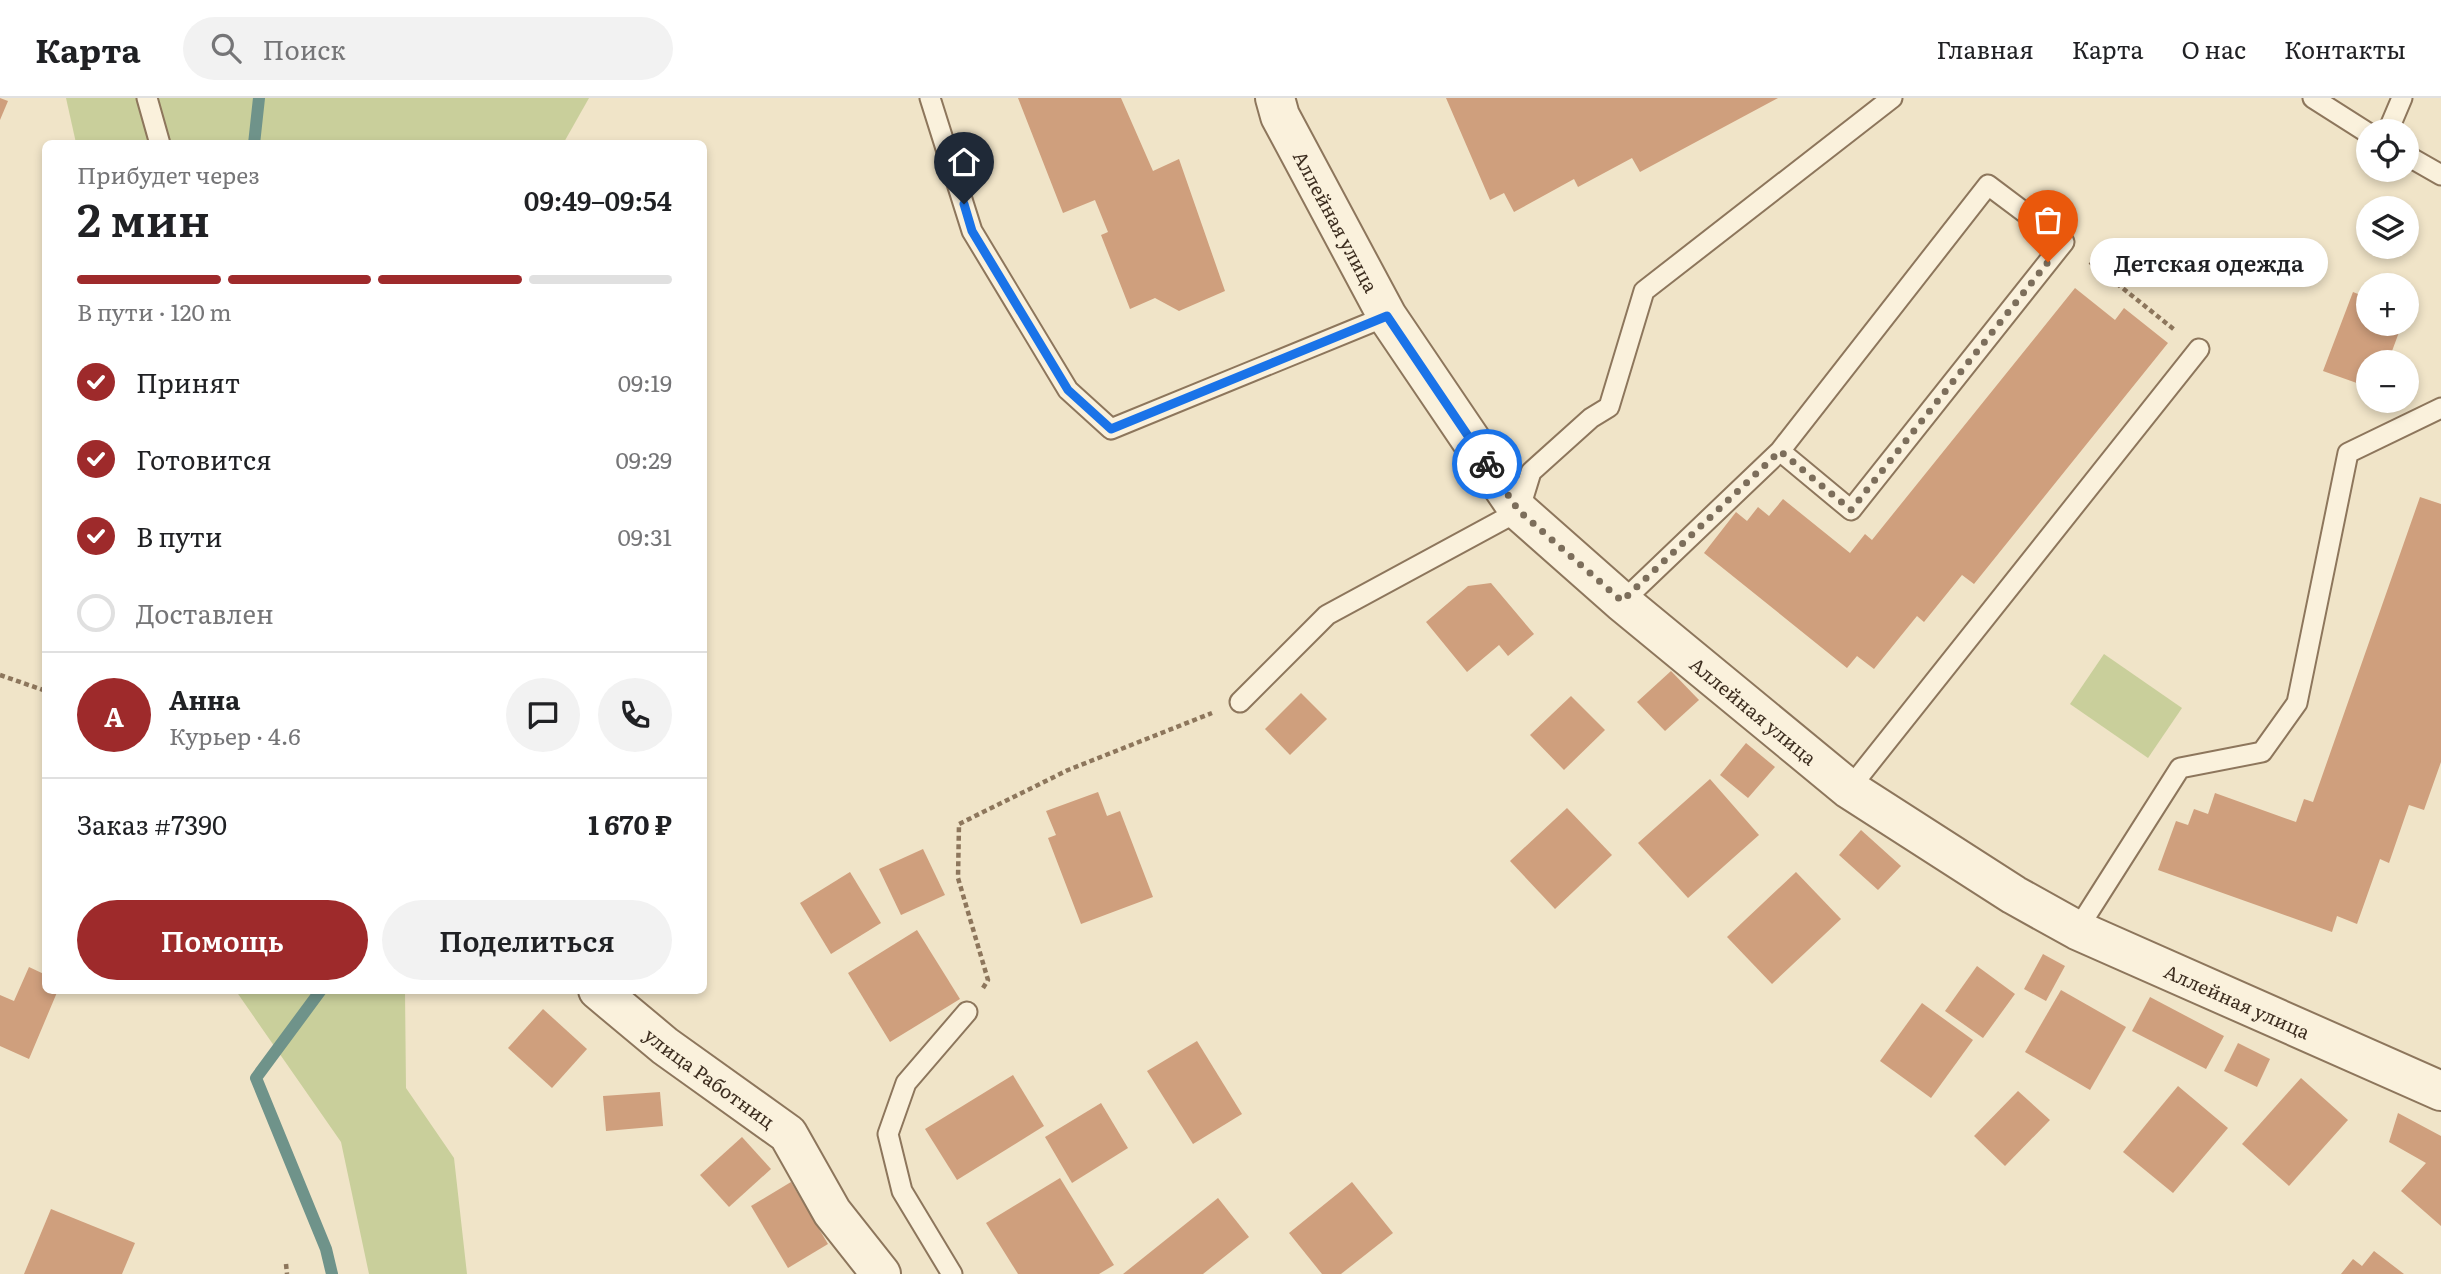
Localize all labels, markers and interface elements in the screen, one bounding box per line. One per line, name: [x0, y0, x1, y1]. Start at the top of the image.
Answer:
search box: [183, 17, 673, 80]
text: Карта: [35, 24, 141, 73]
icon: search: [207, 29, 245, 67]
text: Поиск: [263, 29, 346, 68]
text: Главная: [1936, 31, 2034, 66]
text: Карта: [2072, 31, 2144, 66]
text: О нас: [2182, 31, 2246, 66]
text: Контакты: [2284, 31, 2406, 66]
map controls: [2356, 119, 2419, 413]
button: locate: [2356, 119, 2419, 182]
pin: [934, 132, 994, 204]
icon: home: [945, 143, 983, 181]
street label: Аллейная улица: [1287, 145, 1386, 298]
text: Прибудет через: [77, 157, 260, 191]
text: 09:49–09:54: [524, 180, 672, 219]
text: 2 мин: [77, 183, 210, 251]
pin: [2018, 190, 2078, 262]
button: layers: [2356, 196, 2419, 259]
icon: bag: [2029, 201, 2067, 239]
callout: Детская одежда: [2090, 238, 2328, 286]
text: Детская одежда: [2114, 245, 2304, 279]
button: +: [2356, 273, 2419, 336]
text: В пути · 120 m: [77, 294, 232, 328]
button: −: [2356, 350, 2419, 413]
text: Принят: [136, 362, 240, 401]
icon: check: [77, 363, 115, 401]
text: 09:19: [618, 365, 672, 399]
courier: [1452, 429, 1522, 499]
text: Готовится: [136, 439, 272, 478]
icon: check: [77, 440, 115, 478]
text: 09:29: [616, 442, 672, 476]
icon: bike: [1468, 445, 1506, 483]
text: В пути: [136, 516, 223, 555]
icon: check: [77, 517, 115, 555]
text: 09:31: [617, 519, 672, 553]
text: Доставлен: [136, 593, 274, 632]
street label: Аллейная улица: [1684, 650, 1824, 772]
button: chat: [506, 678, 580, 752]
button: phone: [598, 678, 672, 752]
text: Анна: [169, 679, 240, 718]
text: А: [104, 696, 124, 735]
text: Курьер · 4.6: [169, 718, 301, 752]
text: Заказ #7390: [77, 804, 227, 843]
text: 1 670 ₽: [588, 804, 672, 843]
button: Помощь: [77, 900, 368, 980]
button: Поделиться: [382, 900, 672, 980]
street label: Аллейная улица: [2160, 956, 2315, 1046]
street label: улица Работниц: [638, 1021, 781, 1134]

